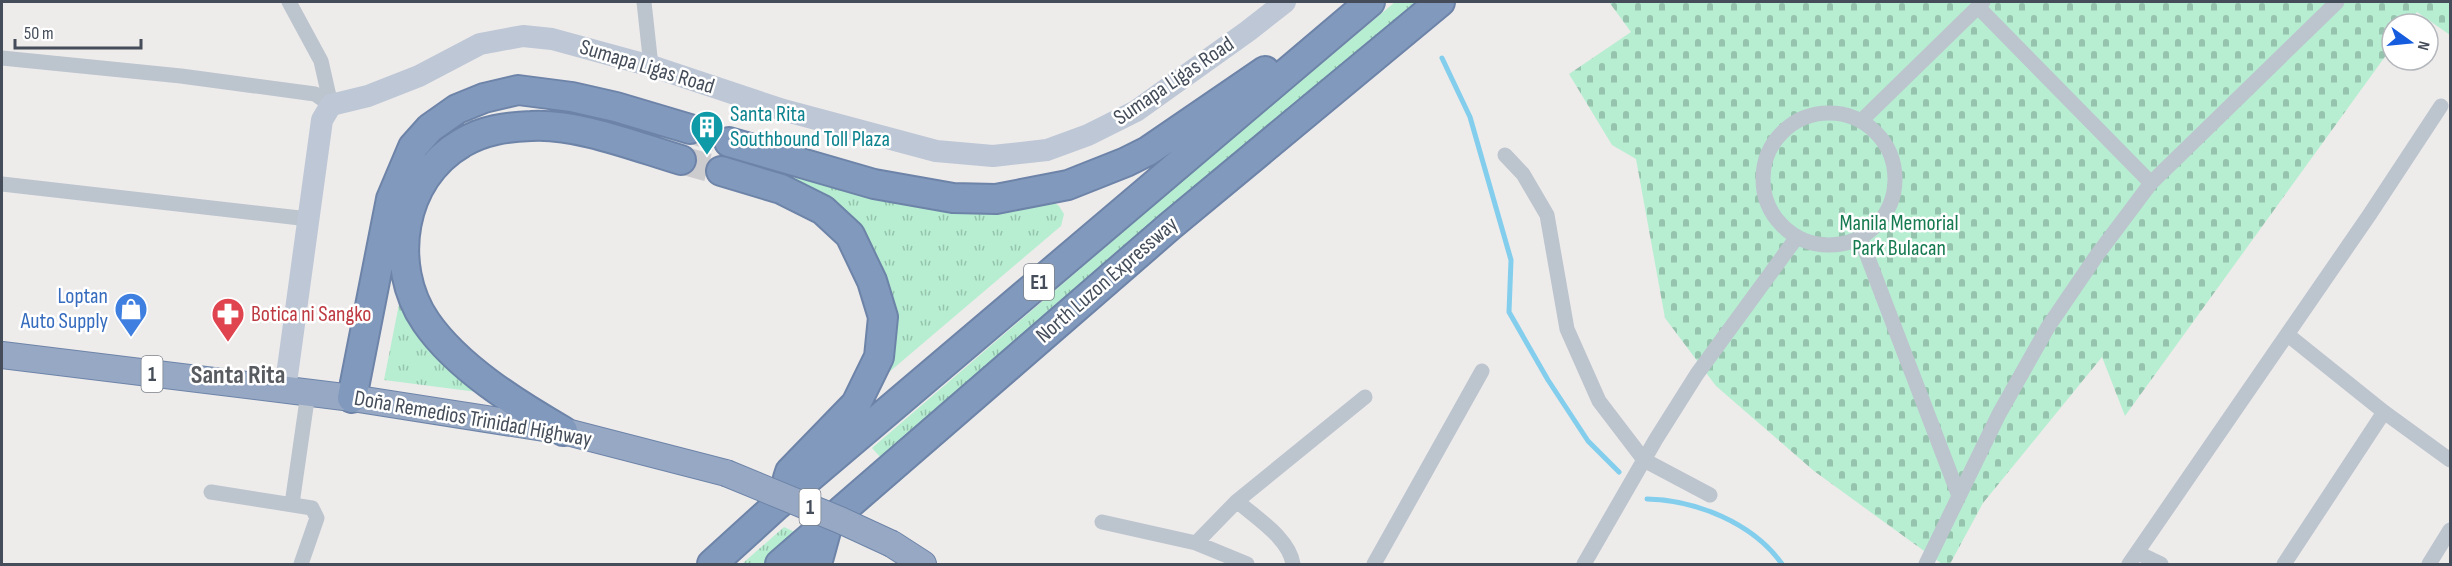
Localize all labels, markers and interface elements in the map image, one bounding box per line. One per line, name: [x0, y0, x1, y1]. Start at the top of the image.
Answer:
scale bar: [15, 12, 141, 50]
north arrow: [2380, 12, 2440, 72]
text: 50 m: [24, 23, 54, 44]
street label: Sumapa Ligas Road: [1109, 31, 1239, 131]
street label: Sumapa Ligas Road: [576, 34, 718, 100]
text: N: [2413, 39, 2433, 52]
place label: Santa Rita Southbound Toll Plaza: [730, 101, 890, 153]
building icon: Santa Rita Southbound Toll Plaza: [689, 109, 725, 156]
park label: Manila Memorial Park Bulacan: [1839, 210, 1959, 262]
street label: North Luzon Expressway: [1031, 211, 1184, 349]
road number: E1: [1024, 264, 1054, 300]
place label: Loptan Auto Supply: [20, 283, 109, 335]
shop icon: Loptan Auto Supply: [113, 291, 149, 338]
pharmacy icon: Botica ni Sangko: [210, 296, 246, 343]
place label: Botica ni Sangko: [251, 301, 371, 328]
road number: 1: [142, 356, 162, 392]
district label: Santa Rita: [191, 360, 285, 391]
street label: Doña Remedios Trinidad Highway: [352, 385, 594, 453]
road number: 1: [800, 489, 820, 525]

